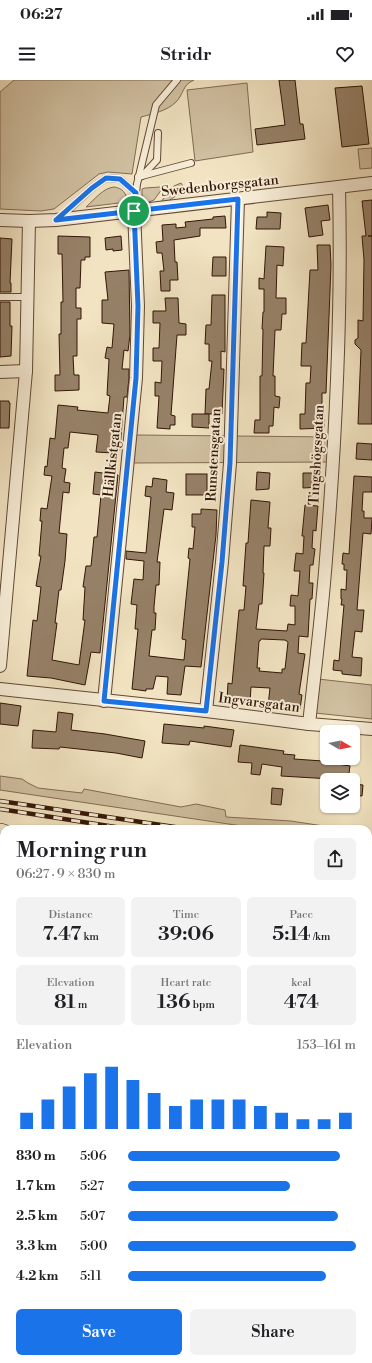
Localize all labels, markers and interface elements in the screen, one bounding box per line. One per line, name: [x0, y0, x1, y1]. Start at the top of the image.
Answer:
text: 06:27: [20, 5, 63, 24]
icon: menu: [16, 43, 38, 65]
text: Stridr: [160, 43, 212, 66]
icon: heart: [334, 43, 356, 65]
street label: Swedenborgsgatan: [160, 171, 280, 201]
pin: [117, 194, 151, 228]
icon: arrive: [123, 200, 145, 222]
street label: Tingshögsgatan: [305, 404, 329, 506]
street label: Runstensgatan: [203, 407, 225, 502]
street label: Hällkistgatan: [100, 411, 126, 498]
street label: Ingvarsgatan: [217, 689, 301, 717]
north arrow: [320, 725, 360, 765]
map controls: [320, 725, 360, 813]
button: layers: [320, 773, 360, 813]
text: Morning run: [16, 837, 147, 864]
button: share: [314, 838, 356, 880]
text: 06:27 · 9 × 830 m: [16, 866, 115, 882]
text: Distance: [48, 908, 93, 922]
text: Time: [173, 908, 199, 922]
text: Pace: [290, 908, 313, 922]
text: 7.47: [42, 922, 81, 947]
text: 39:06: [158, 922, 214, 947]
text: 5:14: [272, 922, 311, 947]
text: km: [81, 930, 99, 944]
text: /km: [311, 930, 330, 944]
text: Elevation: [47, 976, 94, 990]
text: Heart rate: [161, 976, 211, 990]
text: kcal: [291, 976, 311, 990]
text: 81: [54, 990, 75, 1015]
text: 136: [157, 990, 190, 1015]
text: 474: [284, 990, 319, 1015]
text: m: [75, 998, 87, 1012]
text: bpm: [190, 998, 215, 1012]
text: Elevation: [16, 1037, 72, 1053]
text: 153–161 m: [297, 1037, 356, 1053]
text: 830 m: [16, 1148, 55, 1164]
text: 5:06: [80, 1148, 107, 1164]
text: 1.7 km: [16, 1178, 56, 1194]
text: 5:27: [80, 1178, 104, 1194]
text: 2.5 km: [16, 1208, 58, 1224]
text: 5:07: [80, 1208, 105, 1224]
text: 3.3 km: [16, 1238, 57, 1254]
text: 5:00: [80, 1238, 107, 1254]
text: 4.2 km: [16, 1268, 58, 1284]
text: 5:11: [80, 1268, 102, 1284]
button: Save: [16, 1309, 182, 1355]
button: Share: [190, 1309, 356, 1355]

